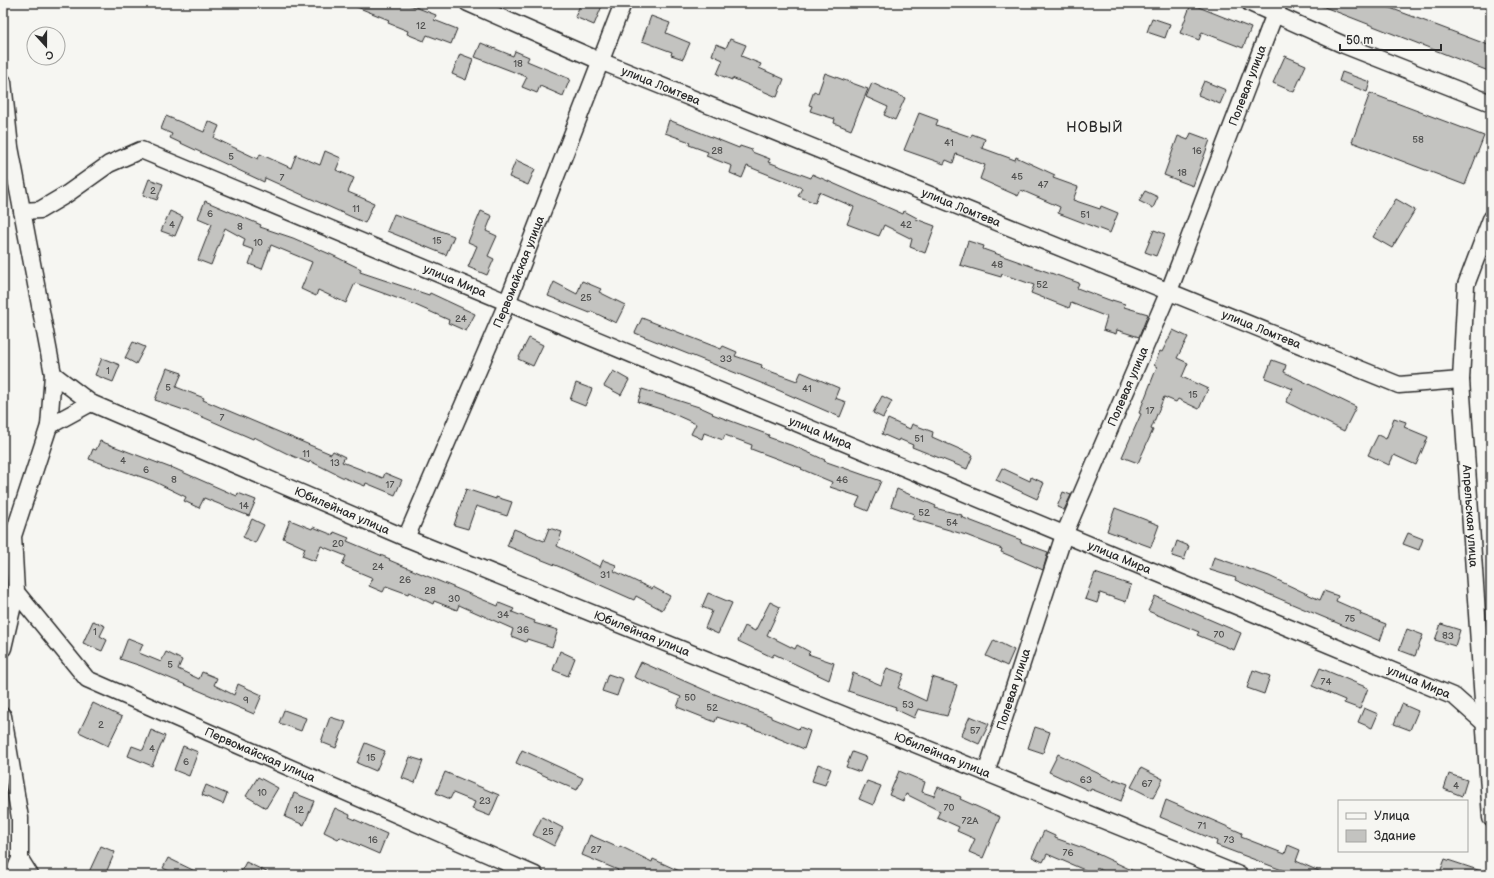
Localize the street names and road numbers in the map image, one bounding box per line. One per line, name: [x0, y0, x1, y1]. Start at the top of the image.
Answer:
street label: Полевая улица: [1226, 43, 1270, 128]
street label: улица Ломтева: [619, 63, 703, 109]
street label: улица Ломтева: [919, 185, 1003, 231]
street label: Первомайская улица: [490, 214, 548, 330]
street label: улица Мира: [421, 261, 489, 301]
street label: улица Ломтева: [1220, 307, 1303, 352]
street label: Полевая улица: [1105, 345, 1152, 429]
street label: улица Мира: [786, 414, 854, 453]
street label: Апрельская улица: [1459, 463, 1481, 568]
street label: Юбилейная улица: [292, 484, 392, 538]
street label: улица Мира: [1086, 538, 1153, 578]
street label: Юбилейная улица: [591, 608, 692, 660]
street label: Полевая улица: [993, 647, 1034, 732]
street label: улица Мира: [1385, 663, 1452, 702]
street label: Первомайская улица: [202, 724, 317, 786]
street label: Юбилейная улица: [892, 729, 992, 782]

